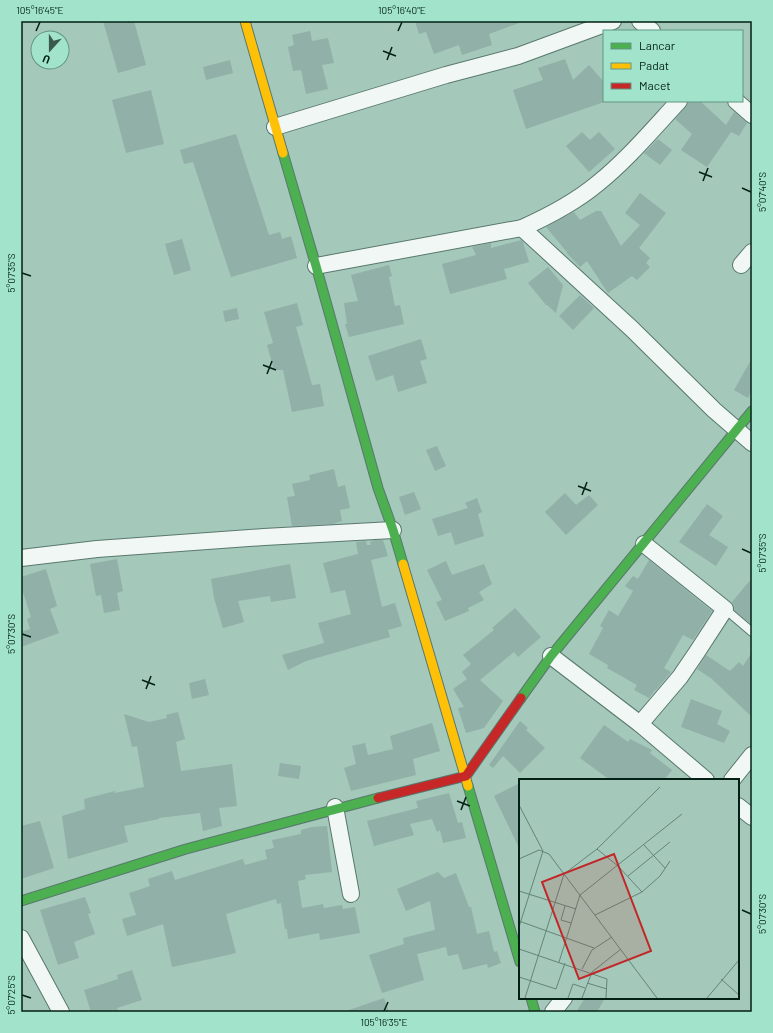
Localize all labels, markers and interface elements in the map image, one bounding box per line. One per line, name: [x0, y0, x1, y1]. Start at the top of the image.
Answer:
text: 105°16'45"E: [16, 4, 64, 16]
text: 105°16'40"E: [378, 4, 426, 16]
north arrow: [30, 30, 70, 70]
legend: [603, 30, 743, 102]
text: Lancar: [639, 38, 676, 52]
text: U: [41, 52, 52, 67]
text: Padat: [639, 58, 669, 72]
text: Macet: [639, 78, 671, 92]
text: 5°07'40"S: [756, 172, 768, 212]
text: 5°07'35"S: [5, 253, 17, 293]
text: 5°07'35"S: [756, 533, 768, 573]
text: 5°07'30"S: [5, 614, 17, 654]
inset map: [519, 779, 739, 999]
text: 5°07'30"S: [756, 894, 768, 934]
text: 5°07'25"S: [5, 975, 17, 1015]
text: 105°16'35"E: [360, 1016, 408, 1028]

